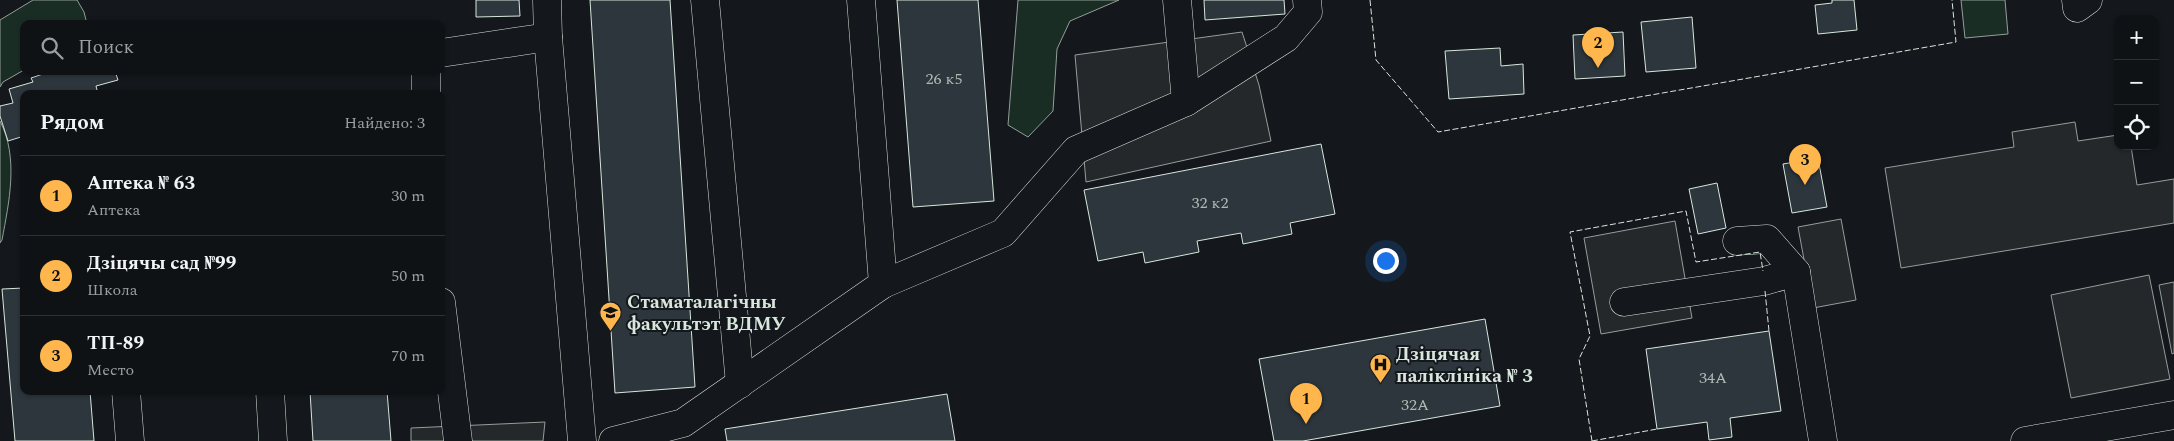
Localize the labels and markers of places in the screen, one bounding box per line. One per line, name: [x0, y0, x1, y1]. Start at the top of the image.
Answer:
pin: 2: [1582, 27, 1614, 68]
pin: 3: [1789, 144, 1821, 185]
place label: Стаматалагічны факультэт ВДМУ: [627, 288, 785, 339]
school or university icon: Стаматалагічны факультэт ВДМУ: [599, 300, 623, 331]
place label: Дзіцячая паліклініка № 3: [1396, 340, 1533, 391]
hospital icon: Дзіцячая паліклініка № 3: [1368, 352, 1392, 383]
pin: 1: [1290, 383, 1322, 424]

